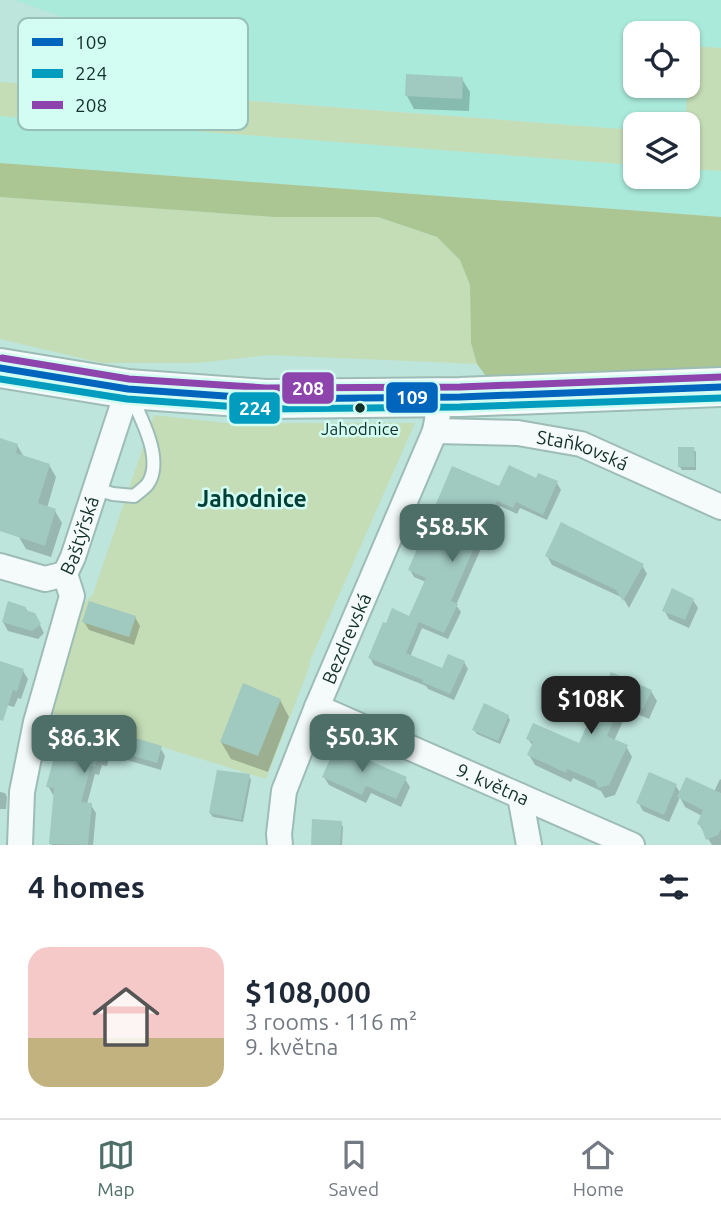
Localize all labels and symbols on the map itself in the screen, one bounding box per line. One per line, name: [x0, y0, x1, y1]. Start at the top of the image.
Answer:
legend: [18, 18, 248, 130]
text: 109: [75, 31, 107, 53]
text: 224: [75, 62, 107, 84]
text: 208: [75, 94, 107, 116]
line badge: 208: [281, 371, 335, 405]
text: 208: [292, 377, 324, 399]
line badge: 109: [385, 381, 439, 414]
text: 109: [396, 386, 428, 408]
line badge: 224: [228, 391, 281, 425]
text: 224: [239, 397, 271, 419]
marker: Jahodnice: [353, 401, 367, 415]
place label: Jahodnice: [321, 419, 399, 438]
street label: Staňkovská: [535, 425, 632, 475]
district label: Jahodnice: [197, 486, 307, 511]
street label: Baštýřská: [55, 493, 103, 578]
pin: $58.5K: [395, 504, 509, 564]
street label: Bezdrevská: [317, 590, 375, 687]
pin: $108K: [542, 676, 640, 736]
pin: $50.3K: [305, 714, 419, 774]
pin: $86.3K: [27, 716, 141, 775]
street label: 9. května: [453, 758, 533, 810]

